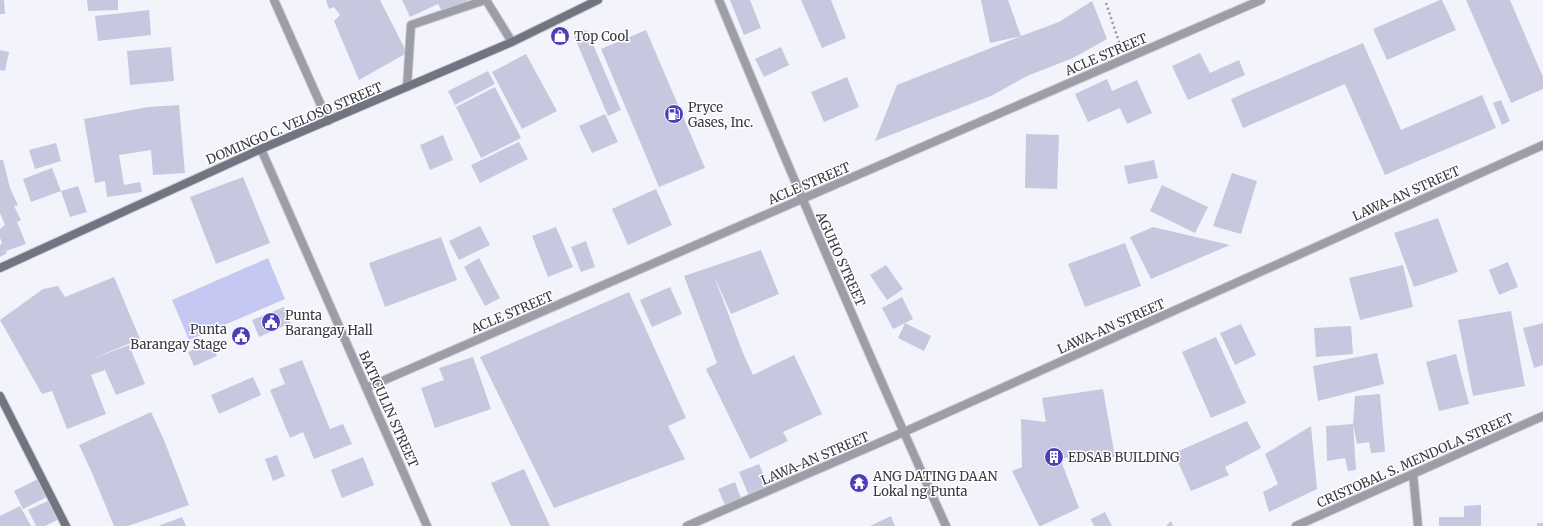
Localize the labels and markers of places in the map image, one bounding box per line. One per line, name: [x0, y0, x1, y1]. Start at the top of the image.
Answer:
shop icon: Top Cool: [549, 25, 571, 47]
place label: Top Cool: [574, 28, 629, 45]
place label: Pryce Gases, Inc.: [688, 99, 753, 131]
fuel station icon: Pryce Gases, Inc.: [663, 103, 685, 125]
place label: Punta Barangay Hall: [285, 307, 373, 339]
public building icon: Punta Barangay Hall: [260, 311, 282, 333]
place label: Punta Barangay Stage: [130, 321, 227, 353]
public building icon: Punta Barangay Stage: [230, 325, 252, 347]
building icon: EDSAB BUILDING: [1043, 446, 1065, 468]
place label: EDSAB BUILDING: [1068, 449, 1180, 466]
place label: ANG DATING DAAN Lokal ng Punta: [872, 468, 998, 500]
temple icon: ANG DATING DAAN Lokal ng Punta: [848, 472, 870, 494]

